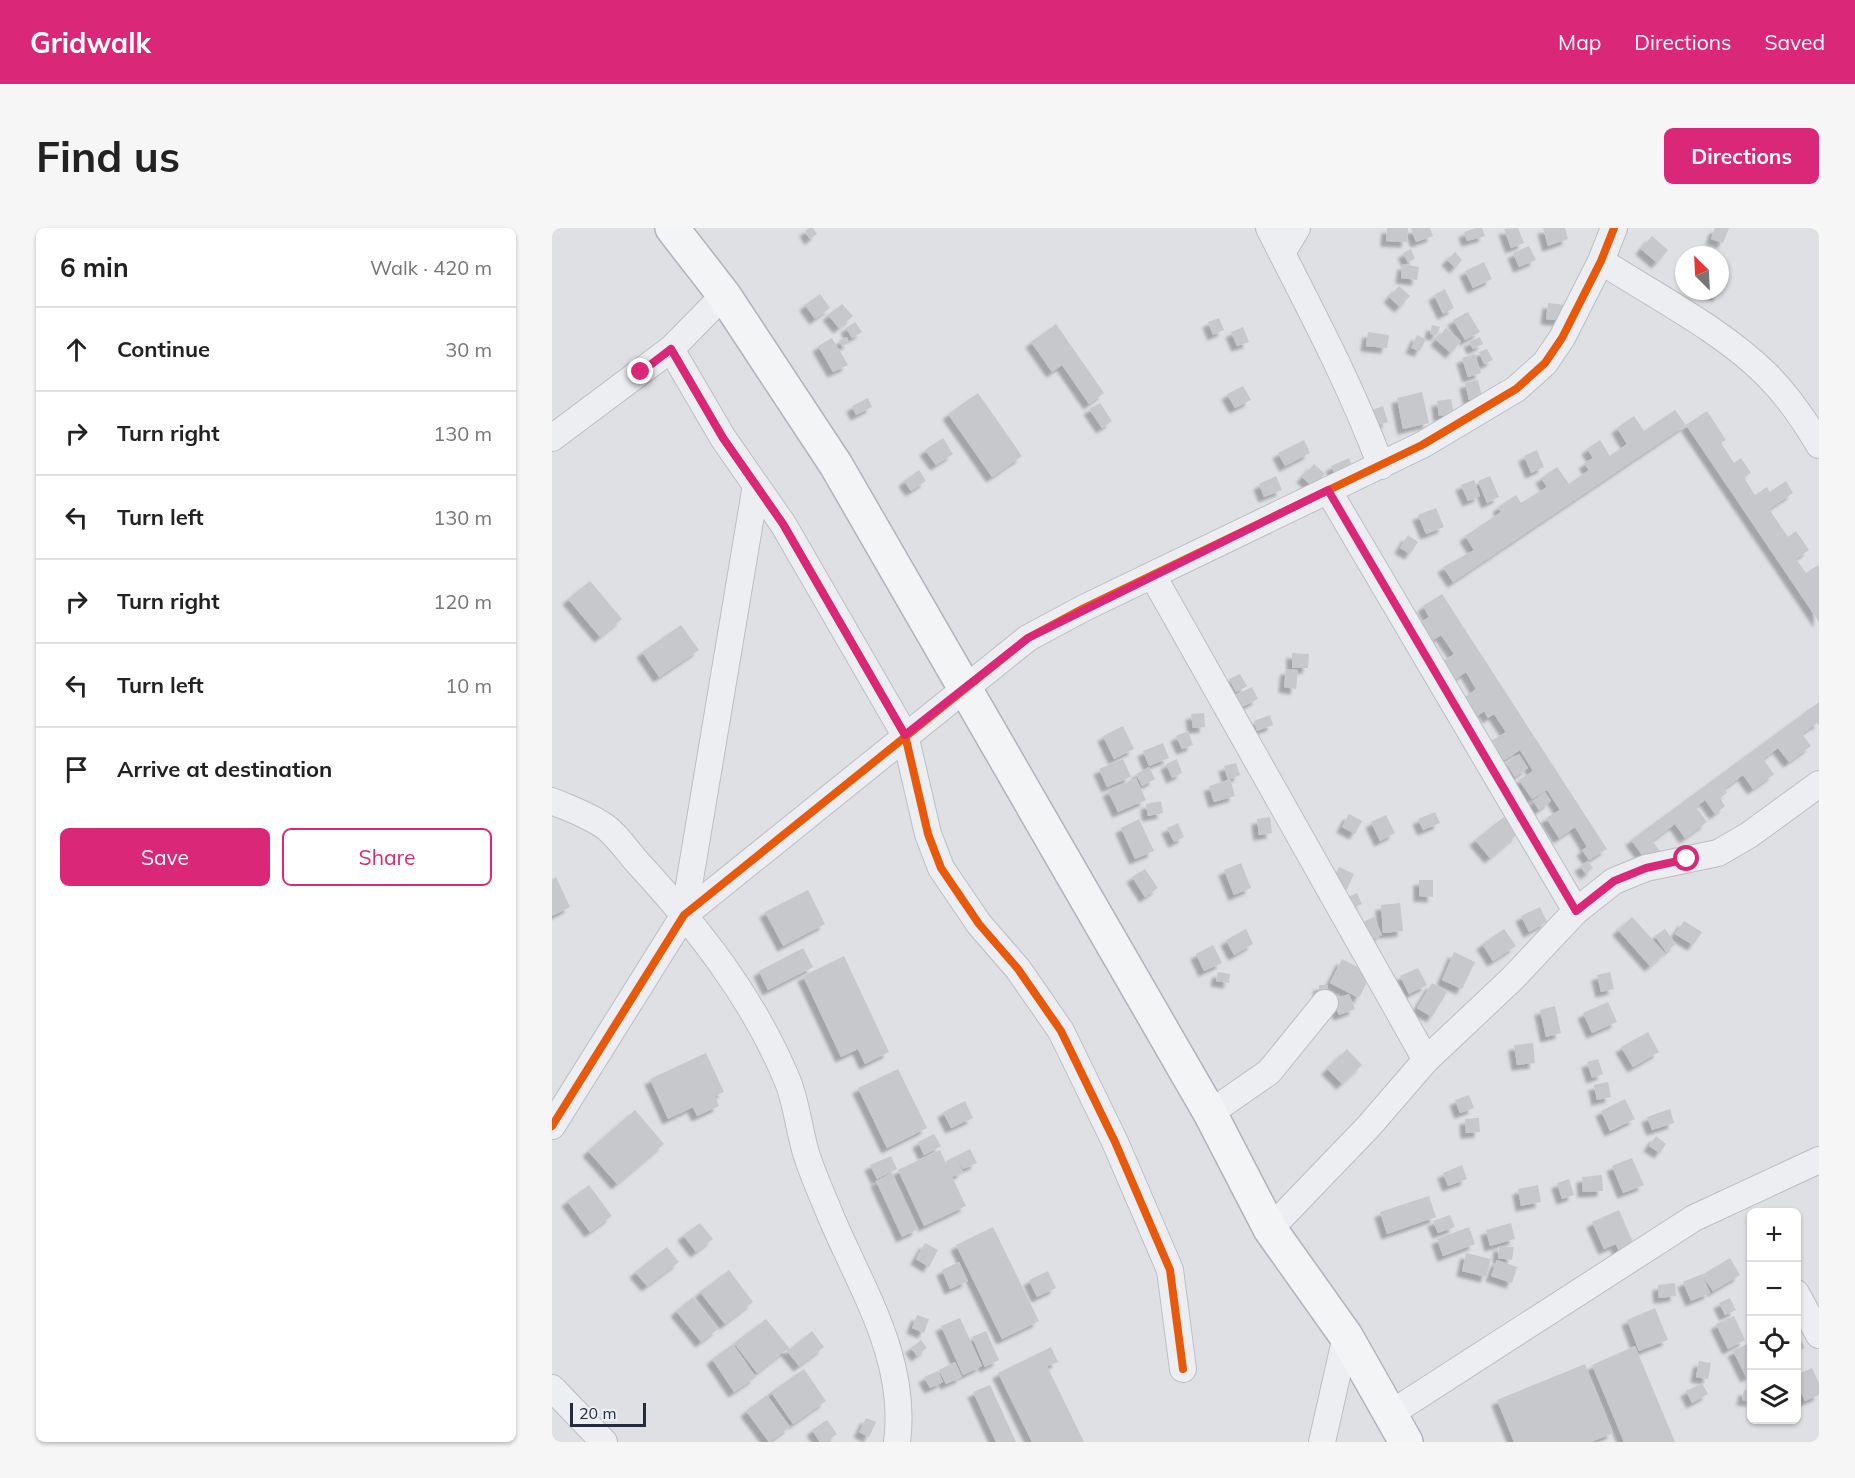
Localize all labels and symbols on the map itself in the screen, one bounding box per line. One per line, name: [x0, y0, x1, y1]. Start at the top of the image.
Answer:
north arrow: [1675, 246, 1729, 300]
route end: [627, 358, 653, 384]
route start: [1673, 845, 1699, 871]
scale bar: [570, 1400, 646, 1428]

